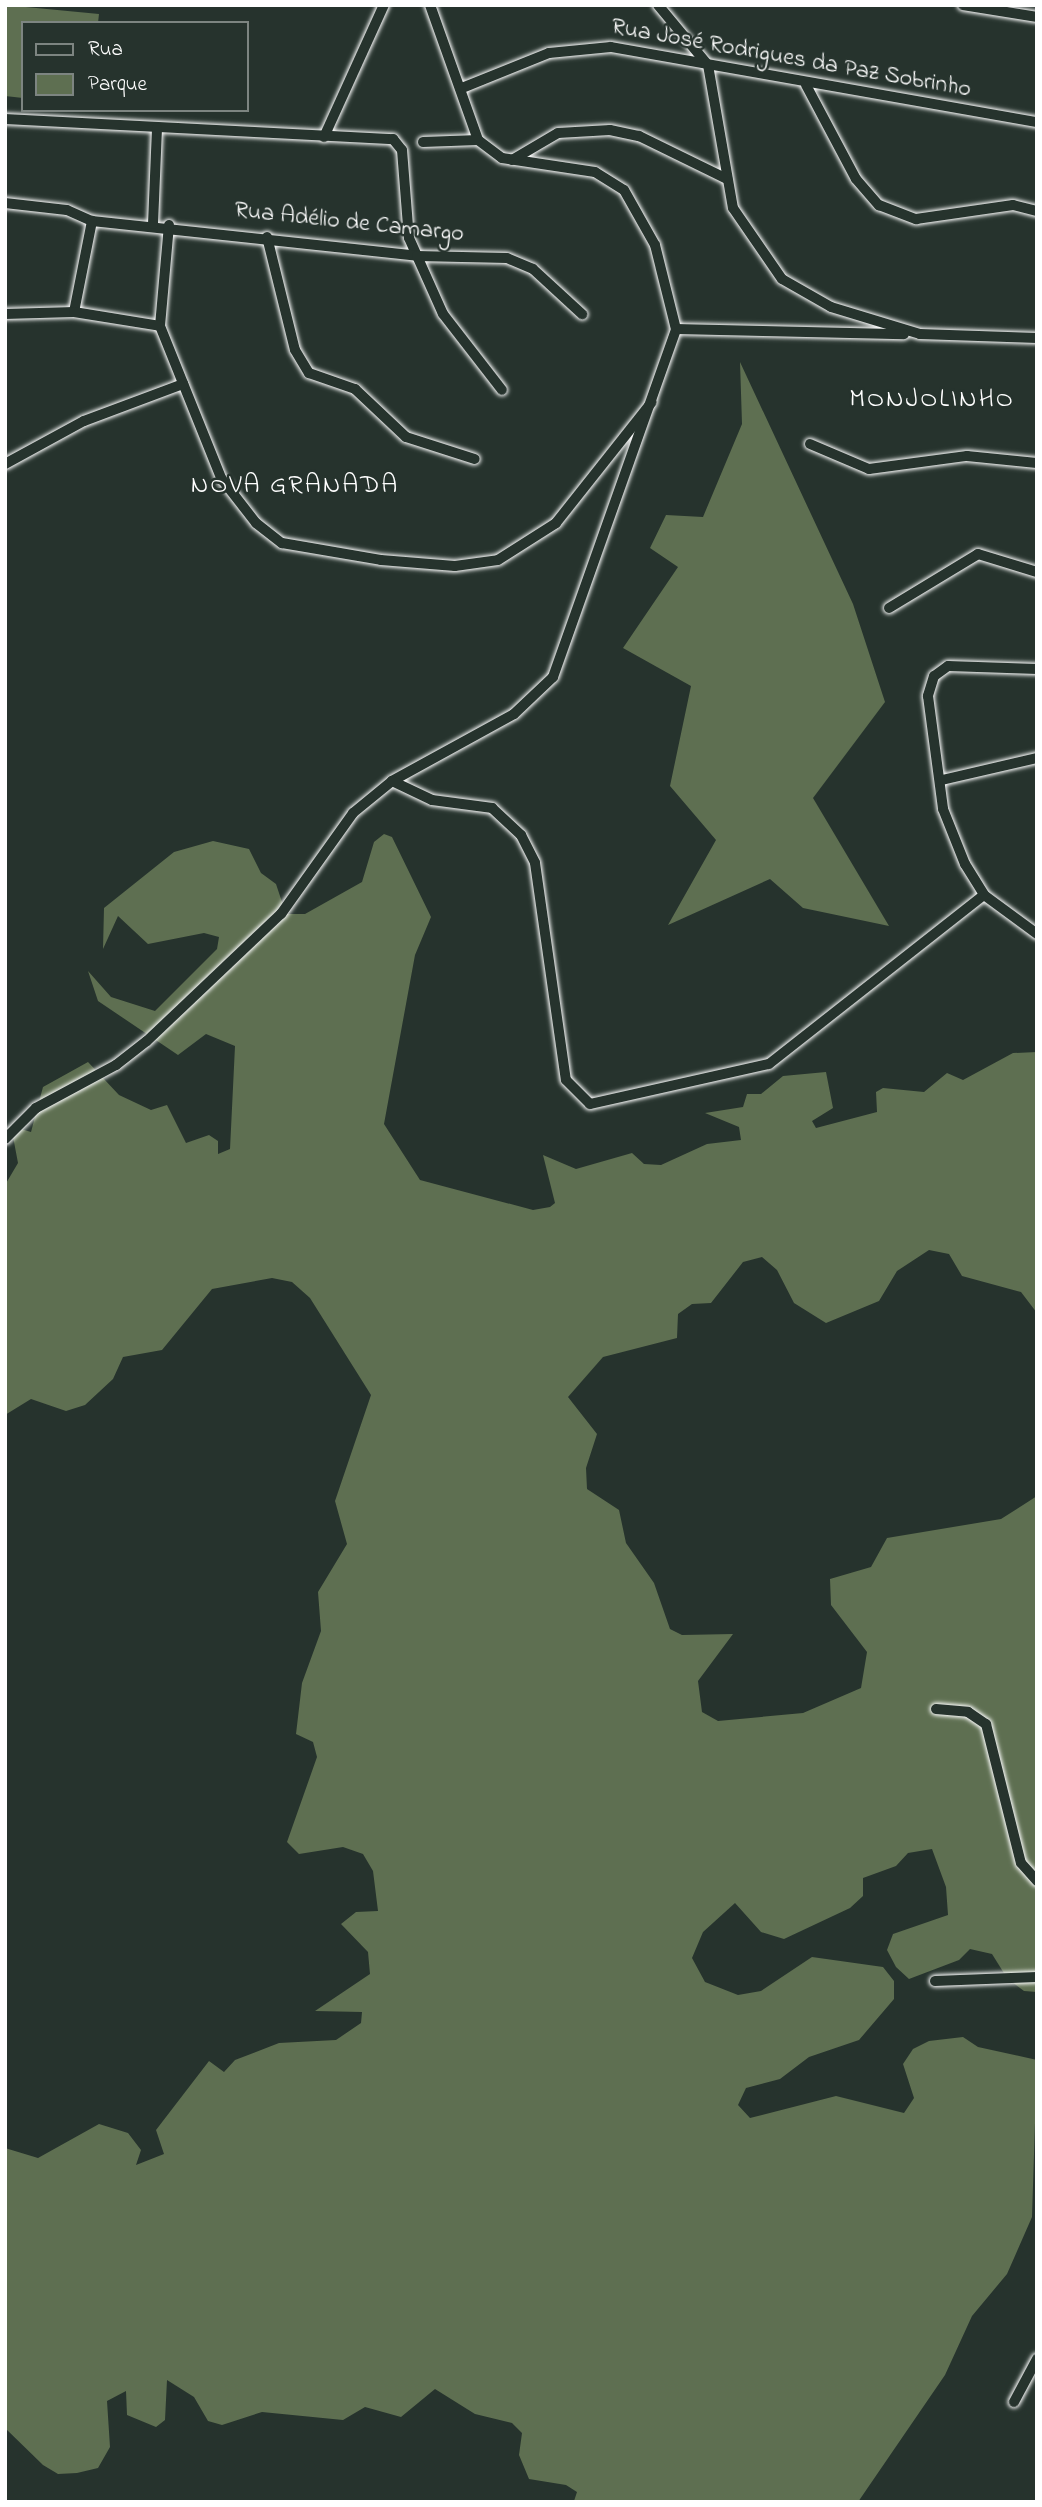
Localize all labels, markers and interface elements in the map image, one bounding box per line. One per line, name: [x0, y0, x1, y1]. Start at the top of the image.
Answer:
street label: Rua José Rodrigues da Paz Sobrinho: [609, 13, 973, 105]
legend: [21, 21, 248, 112]
text: Rua: [88, 35, 123, 65]
text: Parque: [88, 70, 147, 100]
street label: Rua Adélio de Camargo: [233, 197, 465, 249]
district label: MONJOLINHO: [850, 385, 1014, 417]
district label: NOVA GRANADA: [192, 471, 398, 503]

